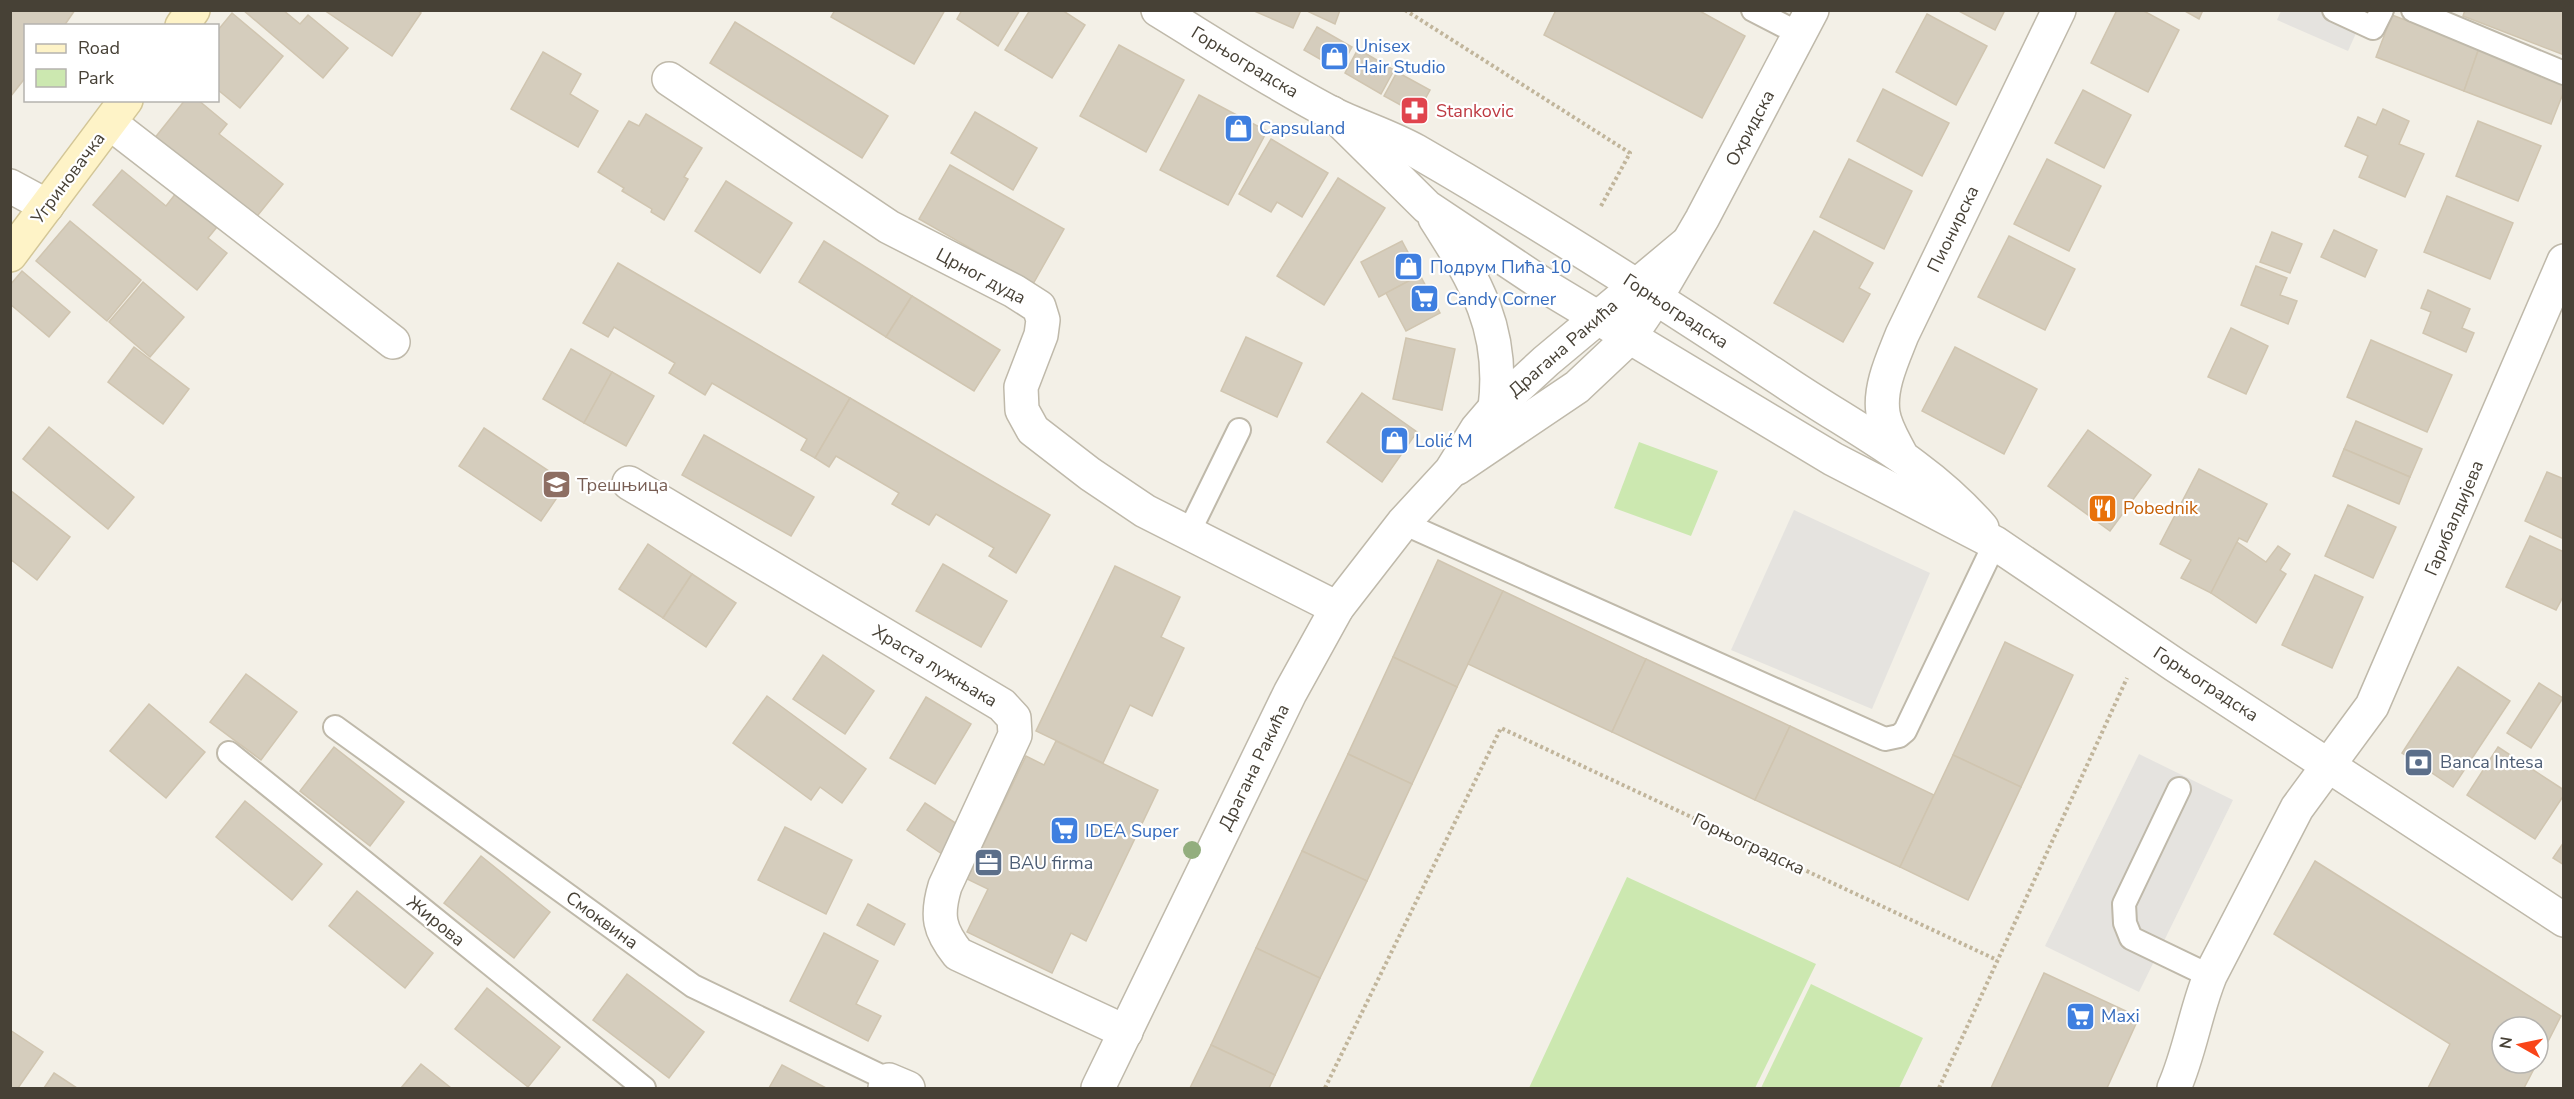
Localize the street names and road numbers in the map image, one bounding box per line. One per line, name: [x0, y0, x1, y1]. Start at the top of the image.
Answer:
street label: Горњоградска: [1187, 21, 1303, 103]
street label: Охридска: [1720, 86, 1780, 170]
street label: Угриновачка: [25, 127, 110, 230]
street label: Пионирска: [1922, 182, 1984, 276]
street label: Црног дуда: [932, 242, 1030, 310]
street label: Горњоградска: [1619, 268, 1733, 354]
street label: Драгана Ракића: [1503, 294, 1623, 402]
street label: Гарибалдијева: [2419, 457, 2489, 579]
street label: Храста лужњака: [868, 619, 1002, 713]
street label: Горњоградска: [2149, 641, 2263, 727]
street label: Драгана Ракића: [1213, 700, 1295, 834]
street label: Горњоградска: [1689, 808, 1809, 880]
street label: Смоквина: [561, 886, 643, 954]
street label: Жирова: [402, 890, 470, 952]

